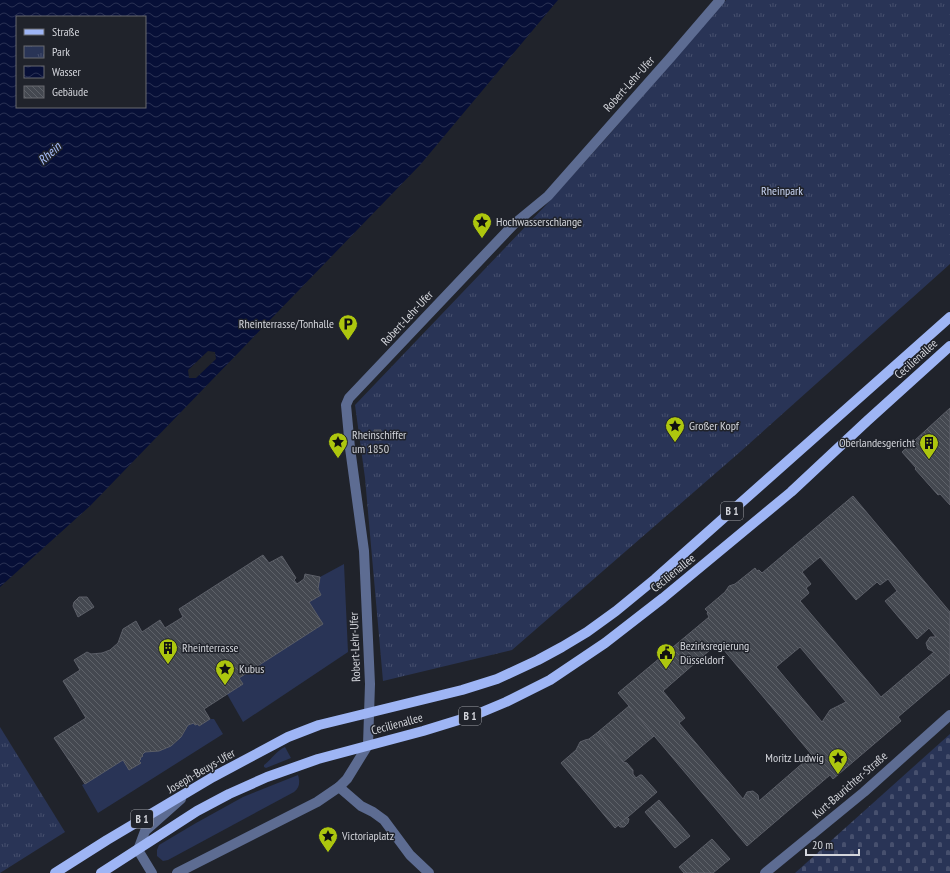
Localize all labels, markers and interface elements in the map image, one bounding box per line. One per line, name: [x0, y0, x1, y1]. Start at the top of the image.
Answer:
legend: [16, 16, 146, 108]
text: Straße: [52, 24, 79, 39]
text: Park: [52, 44, 70, 59]
street label: Robert-Lehr-Ufer: [600, 52, 658, 115]
text: Wasser: [52, 64, 82, 79]
text: Gebäude: [52, 84, 88, 99]
water label: Rhein: [34, 137, 66, 168]
park label: Rheinpark: [761, 183, 803, 198]
place icon: Hochwasserschlange: [471, 211, 493, 239]
place label: Hochwasserschlange: [496, 214, 582, 229]
street label: Robert-Lehr-Ufer: [377, 287, 436, 348]
parking icon: Rheinterrasse/Tonhalle: [337, 313, 359, 341]
place label: Rheinterrasse/Tonhalle: [239, 316, 334, 331]
street label: Cecilienallee: [891, 335, 940, 382]
place icon: Großer Kopf: [664, 415, 686, 443]
place label: Großer Kopf: [689, 418, 740, 433]
place label: Rheinschiffer um 1850: [352, 427, 407, 456]
place icon: Rheinschiffer um 1850: [327, 431, 349, 459]
building icon: Oberlandesgericht: [918, 432, 940, 460]
place label: Oberlandesgericht: [839, 435, 916, 450]
road number: B 1: [721, 502, 743, 520]
street label: Cecilienallee: [647, 550, 698, 595]
street label: Robert-Lehr-Ufer: [346, 611, 363, 682]
building icon: Rheinterrasse: [157, 637, 179, 665]
place label: Bezirksregierung Düsseldorf: [680, 638, 749, 667]
place label: Rheinterrasse: [182, 640, 239, 655]
public building icon: Bezirksregierung Düsseldorf: [655, 642, 677, 670]
place icon: Kubus: [214, 658, 236, 686]
place label: Kubus: [239, 661, 264, 676]
road number: B 1: [459, 707, 481, 725]
street label: Cecilienallee: [369, 709, 424, 738]
street label: Joseph-Beuys-Ufer: [163, 745, 238, 797]
place icon: Moritz Ludwig: [827, 747, 849, 775]
street label: Kurt-Baurichter-Straße: [809, 748, 890, 821]
place label: Moritz Ludwig: [765, 750, 824, 765]
road number: B 1: [131, 810, 153, 828]
place icon: Victoriaplatz: [317, 825, 339, 853]
place label: Victoriaplatz: [341, 828, 394, 843]
scale bar: [806, 831, 859, 857]
text: 20 m: [812, 837, 833, 852]

